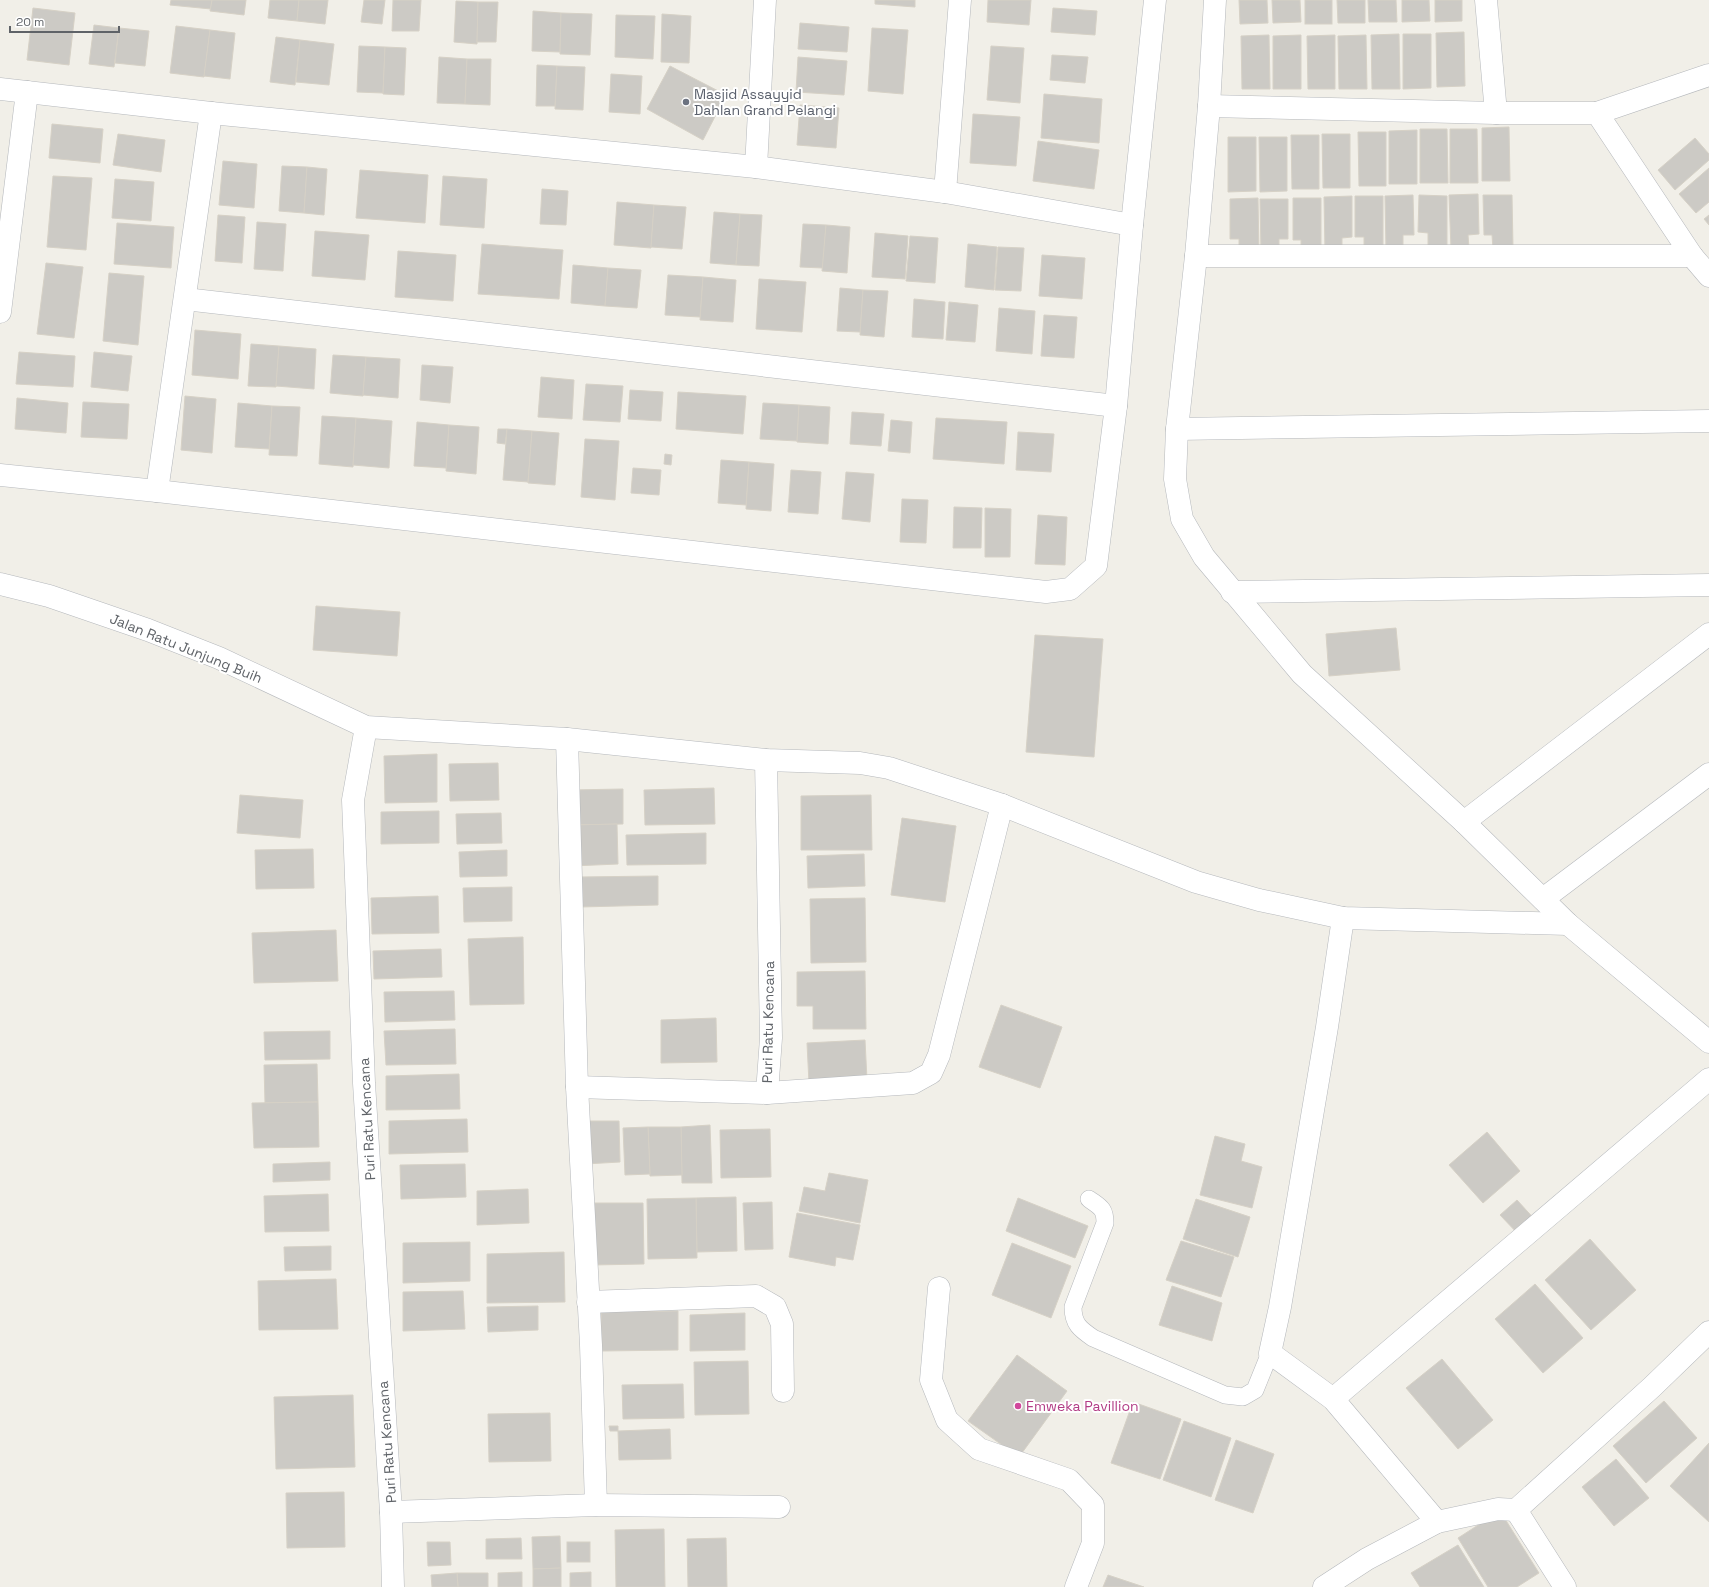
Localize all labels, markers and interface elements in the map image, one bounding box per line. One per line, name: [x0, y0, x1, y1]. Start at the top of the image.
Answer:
scale bar: [10, 8, 119, 34]
text: 20 m: [16, 14, 44, 30]
place label: Masjid Assayyid Dahlan Grand Pelangi: [694, 85, 836, 119]
marker: Masjid Assayyid Dahlan Grand Pelangi: [681, 97, 691, 107]
street label: Jalan Ratu Junjung Buih: [107, 609, 265, 687]
street label: Puri Ratu Kencana: [758, 961, 778, 1083]
street label: Puri Ratu Kencana: [355, 1057, 379, 1181]
street label: Puri Ratu Kencana: [374, 1380, 400, 1504]
place label: Emweka Pavillion: [1026, 1397, 1139, 1415]
marker: Emweka Pavillion: [1013, 1401, 1023, 1411]

